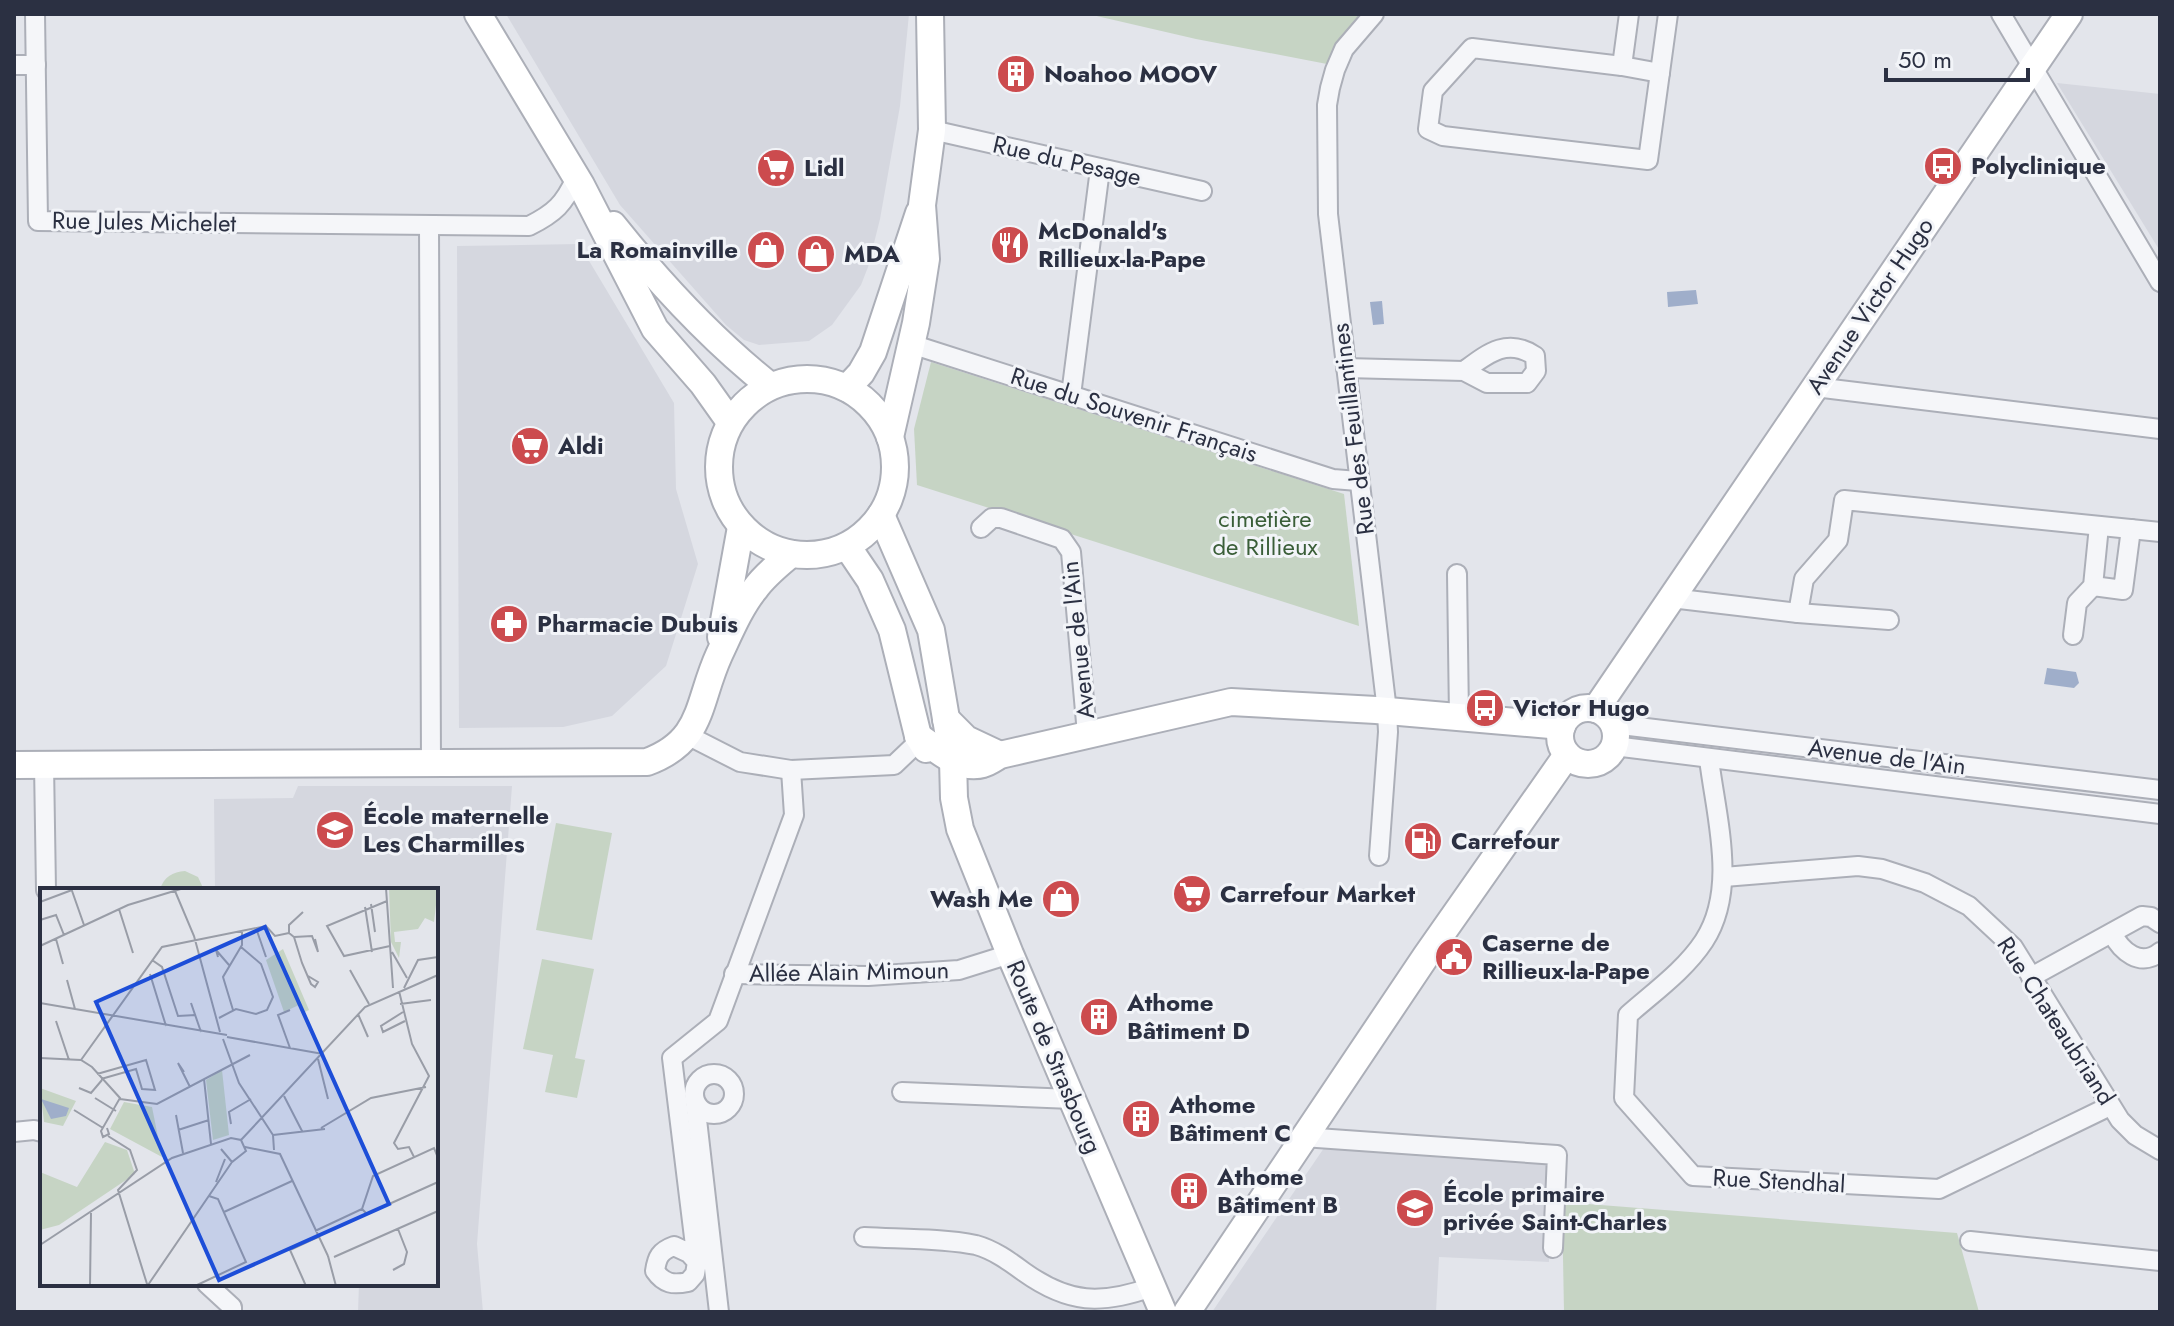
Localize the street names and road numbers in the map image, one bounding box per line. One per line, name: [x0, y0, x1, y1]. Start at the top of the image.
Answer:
street label: Rue du Pesage: [990, 126, 1145, 195]
street label: Rue Jules Michelet: [51, 202, 237, 241]
street label: Avenue Victor Hugo: [1797, 210, 1942, 401]
street label: Rue des Feuillantines: [1322, 321, 1383, 537]
street label: Rue du Souvenir Français: [1006, 358, 1262, 471]
street label: Avenue de l'Ain: [1052, 559, 1103, 721]
street label: Avenue de l'Ain: [1806, 729, 1968, 784]
street label: Rue Chateaubriand: [1989, 930, 2124, 1112]
street label: Allée Alain Mimoun: [748, 952, 950, 991]
street label: Route de Strasbourg: [998, 955, 1111, 1159]
street label: Rue Stendhal: [1712, 1160, 1846, 1201]

